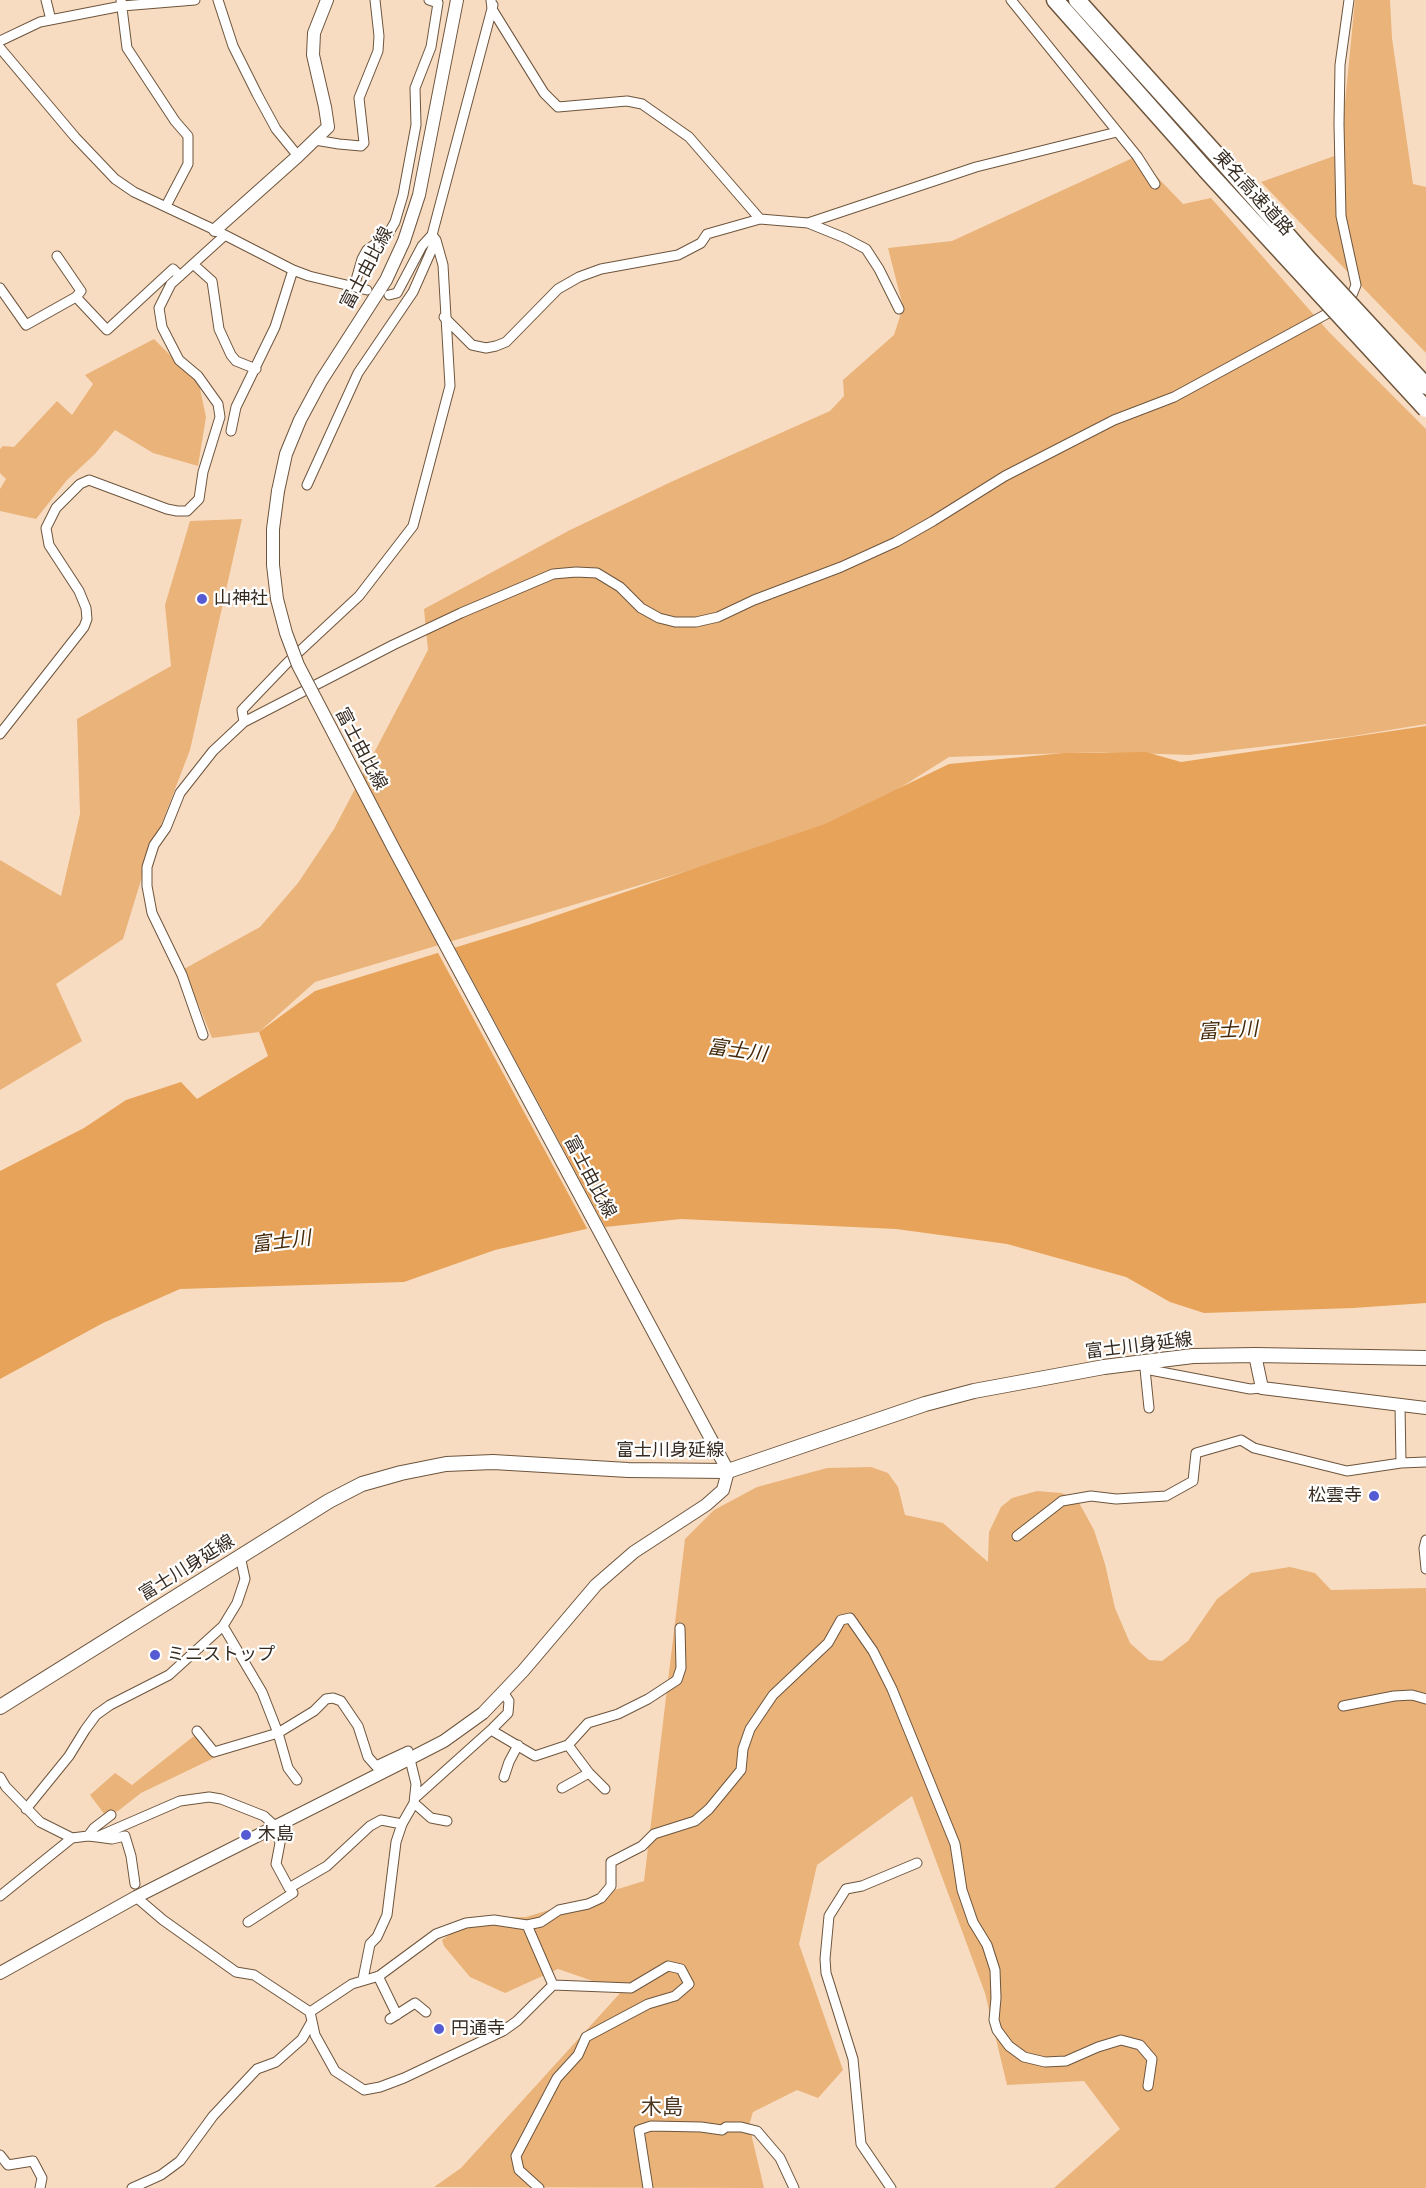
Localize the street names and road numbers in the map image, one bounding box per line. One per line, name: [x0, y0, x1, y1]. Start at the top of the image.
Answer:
street label: 東名高速道路: [1209, 146, 1297, 240]
street label: 富士由比線: [336, 223, 398, 313]
street label: 富士由比線: [330, 704, 392, 794]
street label: 富士由比線: [559, 1132, 621, 1222]
street label: 富士川身延線: [1084, 1329, 1194, 1363]
street label: 富士川身延線: [616, 1440, 724, 1462]
street label: 富士川身延線: [135, 1530, 239, 1606]

